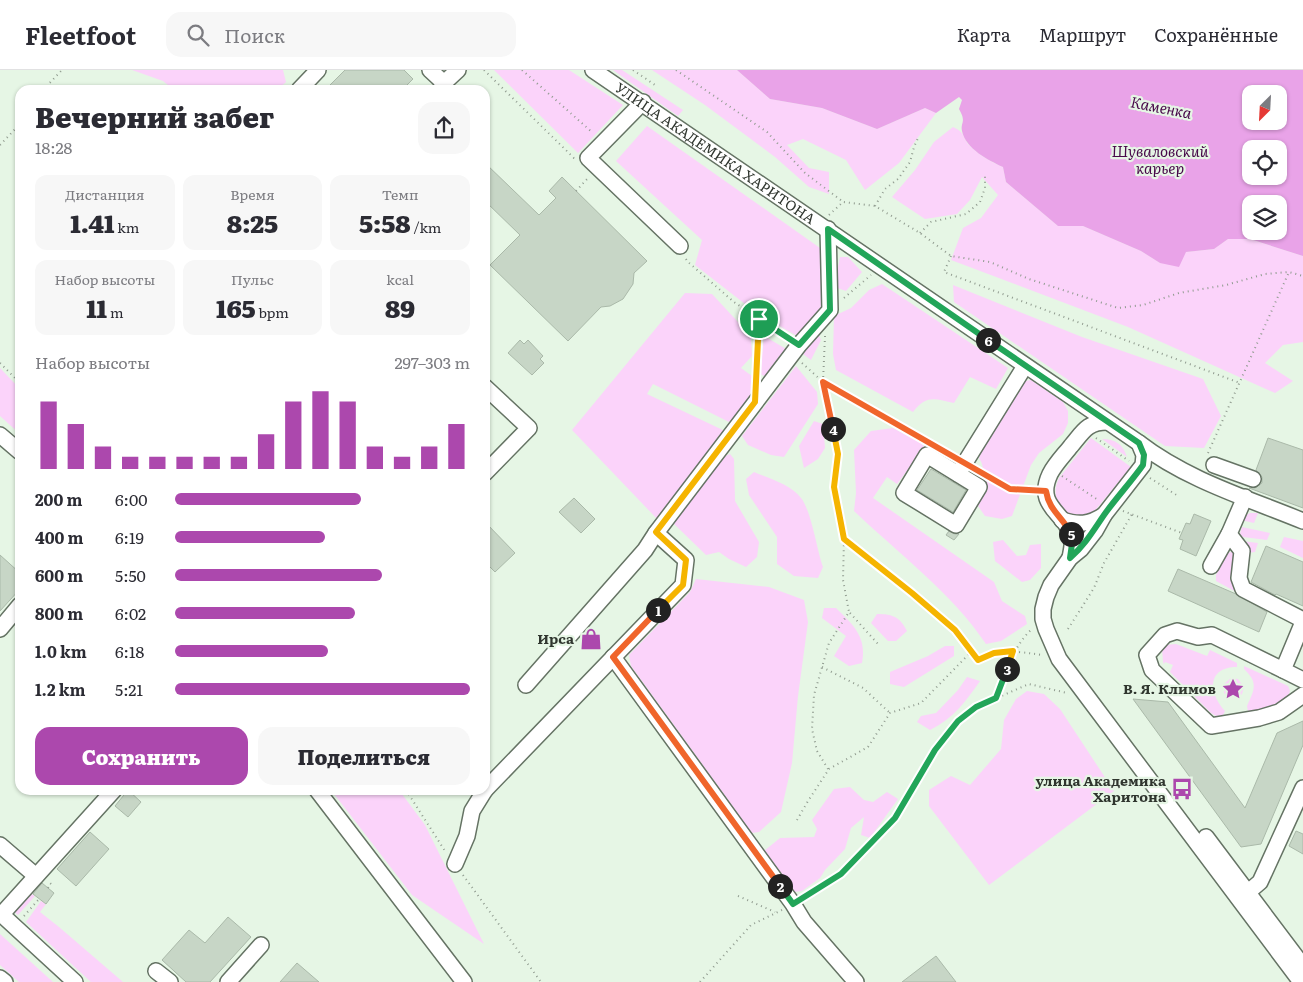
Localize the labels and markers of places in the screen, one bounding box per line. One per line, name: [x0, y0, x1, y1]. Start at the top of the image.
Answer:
pin: [738, 298, 780, 340]
pin: 6: [976, 328, 1000, 352]
pin: 4: [820, 416, 846, 442]
pin: 5: [1058, 522, 1084, 546]
pin: 1: [646, 598, 670, 622]
shop icon: Ирса: [578, 626, 604, 652]
place label: Ирса: [537, 628, 575, 648]
pin: 3: [994, 656, 1020, 682]
place icon: В. Я. Климов: [1220, 676, 1246, 702]
place label: В. Я. Климов: [1123, 678, 1216, 698]
place label: улица Академика Харитона: [1036, 770, 1167, 806]
bus stop icon: улица Академика Харитона: [1169, 776, 1195, 802]
pin: 2: [768, 874, 792, 898]

